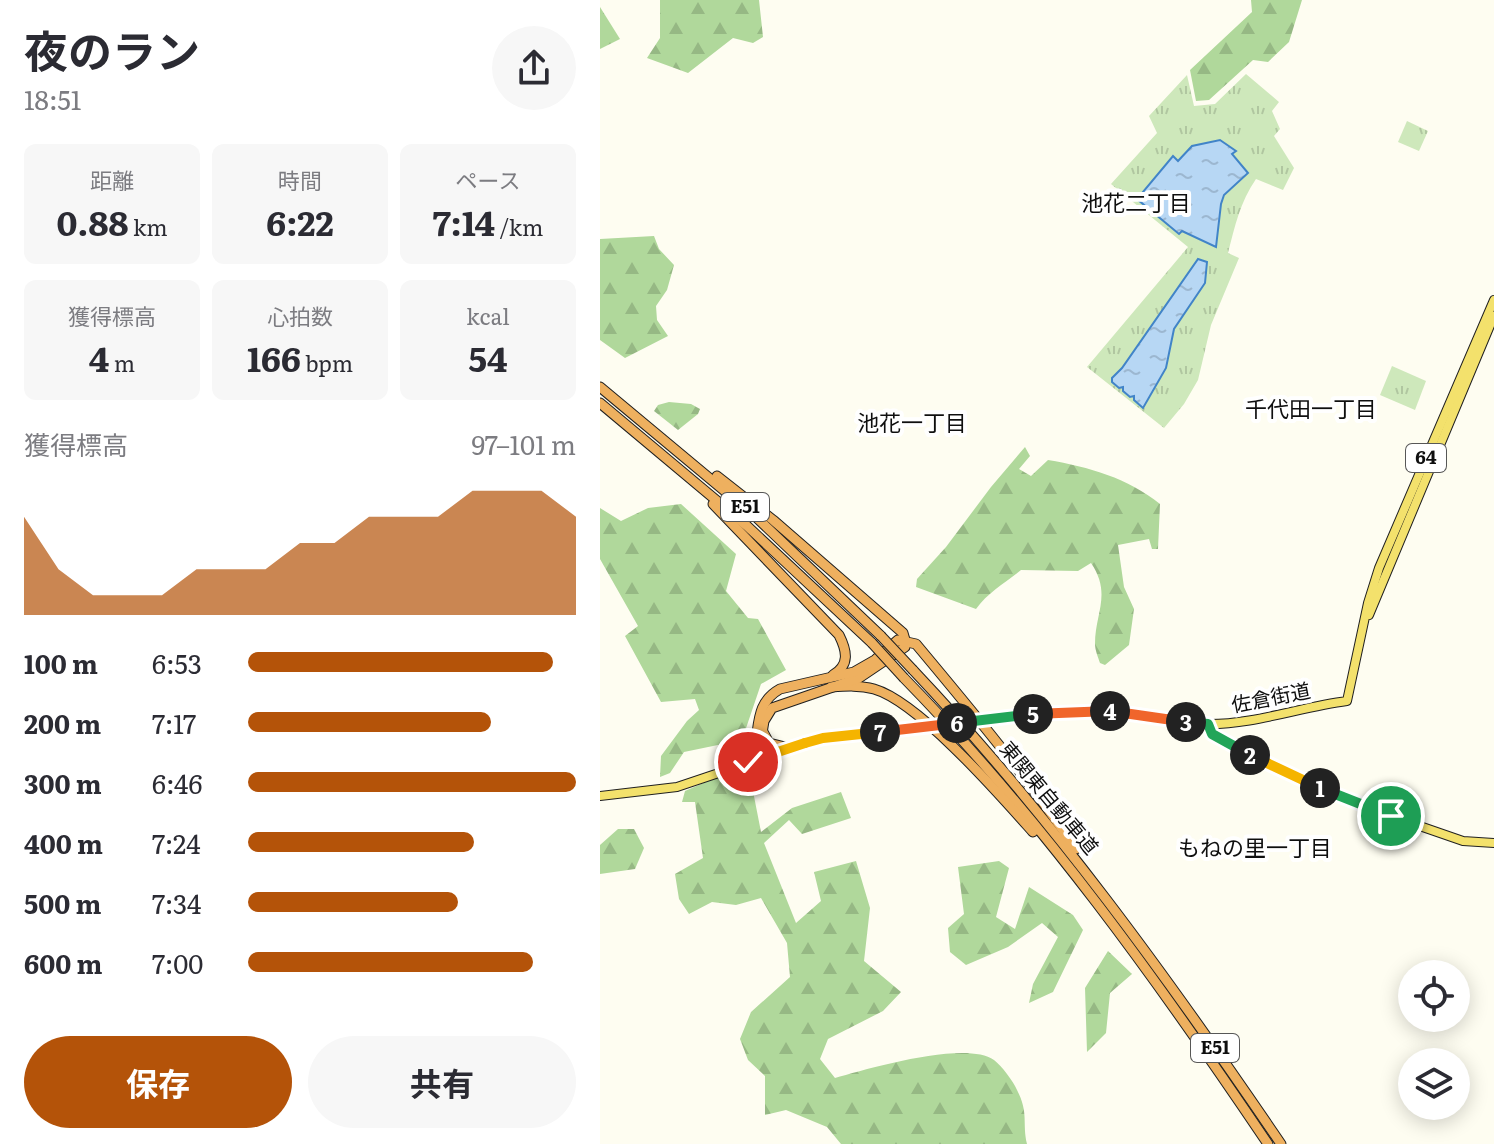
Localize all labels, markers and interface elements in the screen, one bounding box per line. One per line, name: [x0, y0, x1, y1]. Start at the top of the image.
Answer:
text: 夜のラン: [24, 16, 200, 82]
button: share: [492, 26, 576, 110]
text: 18:51: [24, 79, 81, 118]
text: 距離: [90, 163, 134, 196]
text: 時間: [278, 163, 322, 196]
text: ペース: [456, 163, 520, 196]
district label: 池花二丁目: [1081, 185, 1191, 218]
text: 0.88: [56, 196, 129, 246]
text: 6:22: [266, 196, 334, 246]
text: 7:14: [433, 196, 495, 246]
text: km: [129, 210, 168, 243]
text: /km: [495, 210, 543, 243]
text: 獲得標高: [68, 299, 156, 332]
text: 心拍数: [267, 299, 333, 332]
text: kcal: [466, 299, 510, 332]
text: 4: [89, 332, 109, 382]
text: 166: [247, 332, 301, 382]
text: 54: [469, 332, 508, 382]
text: m: [109, 346, 135, 379]
text: bpm: [301, 346, 353, 379]
district label: 千代田一丁目: [1245, 391, 1377, 424]
district label: 池花一丁目: [857, 405, 967, 438]
text: 獲得標高: [24, 424, 128, 463]
text: 97–101 m: [471, 424, 576, 463]
road number: 64: [1406, 444, 1446, 472]
road number: E51: [721, 493, 769, 521]
text: 100 m: [24, 643, 98, 682]
text: 6:53: [152, 643, 202, 682]
street label: 佐倉街道: [1228, 674, 1313, 718]
pin: 4: [1090, 691, 1130, 731]
pin: 5: [1013, 694, 1053, 734]
text: 4: [1103, 694, 1117, 727]
text: 5: [1027, 697, 1039, 730]
pin: 3: [1166, 702, 1206, 742]
text: 200 m: [24, 703, 101, 742]
text: 7:17: [152, 703, 196, 742]
pin: 6: [937, 703, 977, 743]
text: 3: [1180, 705, 1192, 738]
text: 6: [951, 706, 963, 739]
pin: 7: [860, 712, 900, 752]
text: 7: [874, 715, 886, 748]
pin: [714, 728, 782, 796]
street label: 東関東自動車道: [994, 733, 1107, 860]
pin: 2: [1230, 735, 1270, 775]
text: 2: [1244, 738, 1256, 771]
icon: check: [726, 740, 770, 784]
text: 300 m: [24, 763, 102, 802]
text: 6:46: [152, 763, 202, 802]
pin: 1: [1300, 768, 1340, 808]
text: 1: [1315, 771, 1325, 804]
pin: [1357, 782, 1425, 850]
icon: arrive: [1369, 794, 1413, 838]
text: 400 m: [24, 823, 103, 862]
text: 7:24: [152, 823, 201, 862]
district label: もねの里一丁目: [1178, 830, 1332, 863]
text: 500 m: [24, 883, 101, 922]
text: 7:34: [152, 883, 201, 922]
text: 600 m: [24, 943, 102, 982]
text: 7:00: [152, 943, 203, 982]
map controls: [1398, 960, 1470, 1120]
button: locate: [1398, 960, 1470, 1032]
road number: E51: [1191, 1034, 1239, 1062]
button: 保存: [24, 1036, 292, 1128]
button: 共有: [308, 1036, 576, 1128]
button: layers: [1398, 1048, 1470, 1120]

